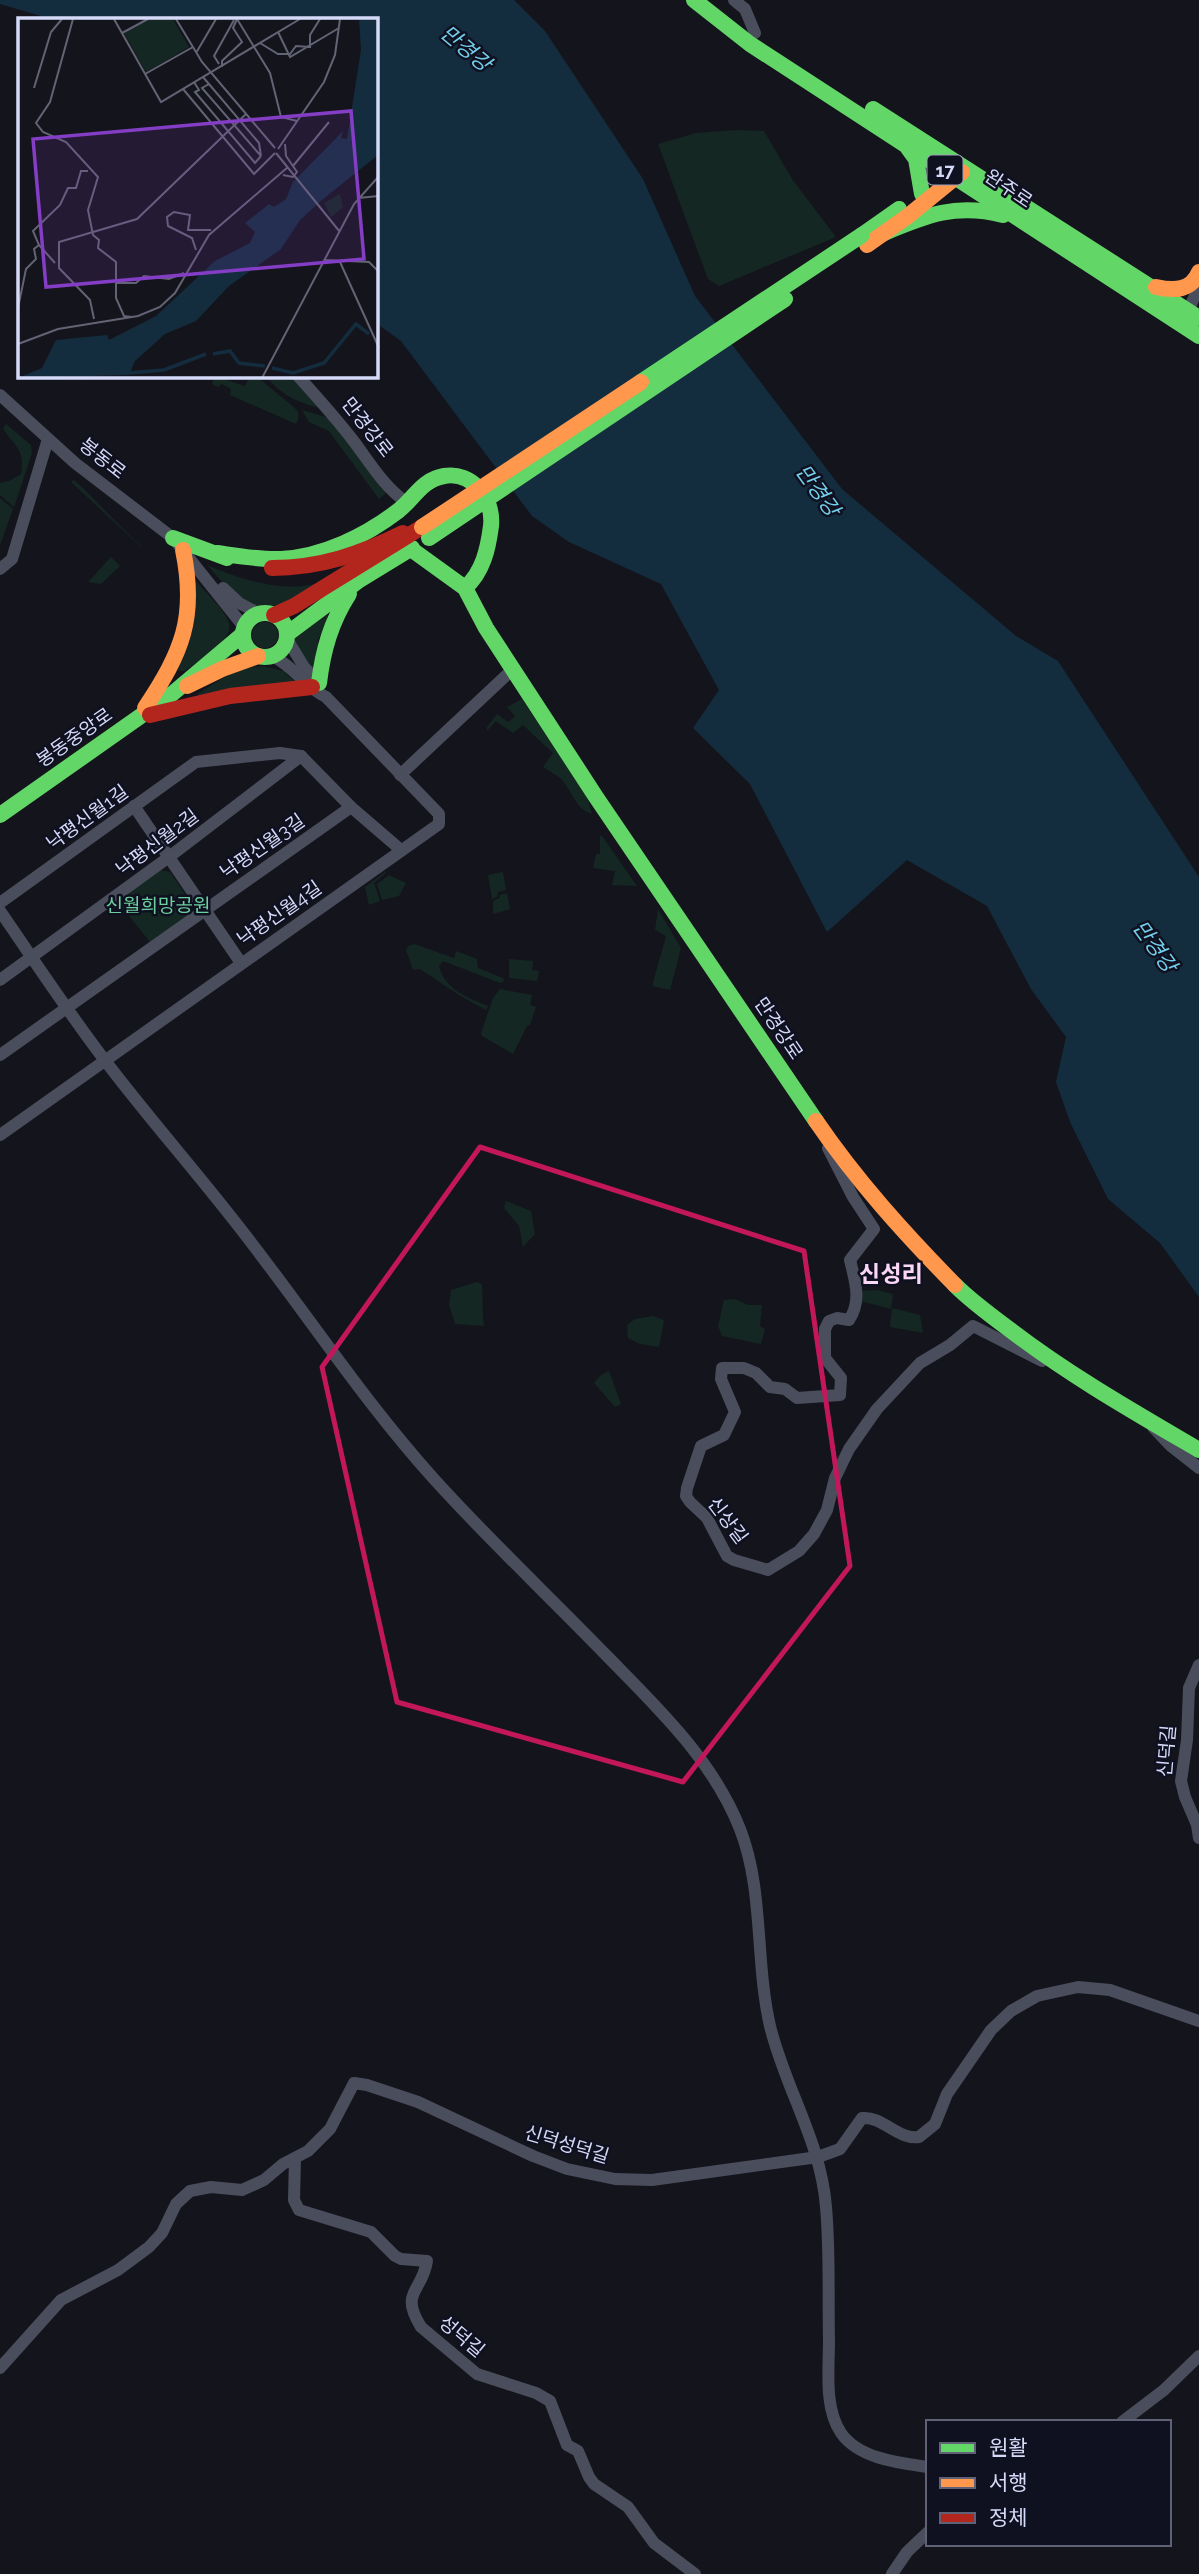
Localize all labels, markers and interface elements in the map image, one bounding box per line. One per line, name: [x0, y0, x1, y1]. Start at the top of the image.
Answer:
inset map: [18, 18, 378, 378]
water label: 만경강: [436, 20, 498, 78]
road number: 17: [928, 155, 962, 184]
street label: 완주로: [981, 164, 1037, 212]
street label: 만경강로: [338, 393, 398, 461]
street label: 봉동로: [76, 433, 130, 483]
water label: 만경강: [791, 459, 847, 523]
street label: 봉동중앙로: [32, 703, 116, 771]
street label: 낙평신월1길: [42, 780, 132, 854]
street label: 낙평신월2길: [112, 804, 202, 880]
street label: 낙평신월3길: [216, 809, 308, 883]
street label: 낙평신월4길: [233, 876, 325, 950]
park label: 신월희망공원: [106, 894, 210, 916]
water label: 만경강: [1128, 915, 1184, 979]
street label: 만경강로: [750, 993, 808, 1063]
district label: 신성리: [859, 1260, 923, 1287]
street label: 신상길: [703, 1492, 753, 1548]
street label: 신덕길: [1153, 1724, 1179, 1778]
street label: 신덕성덕길: [522, 2121, 612, 2167]
street label: 성덕길: [435, 2311, 489, 2361]
legend: [926, 2420, 1171, 2546]
text: 원활: [989, 2435, 1028, 2460]
text: 서행: [989, 2470, 1028, 2495]
text: 정체: [989, 2505, 1028, 2530]

